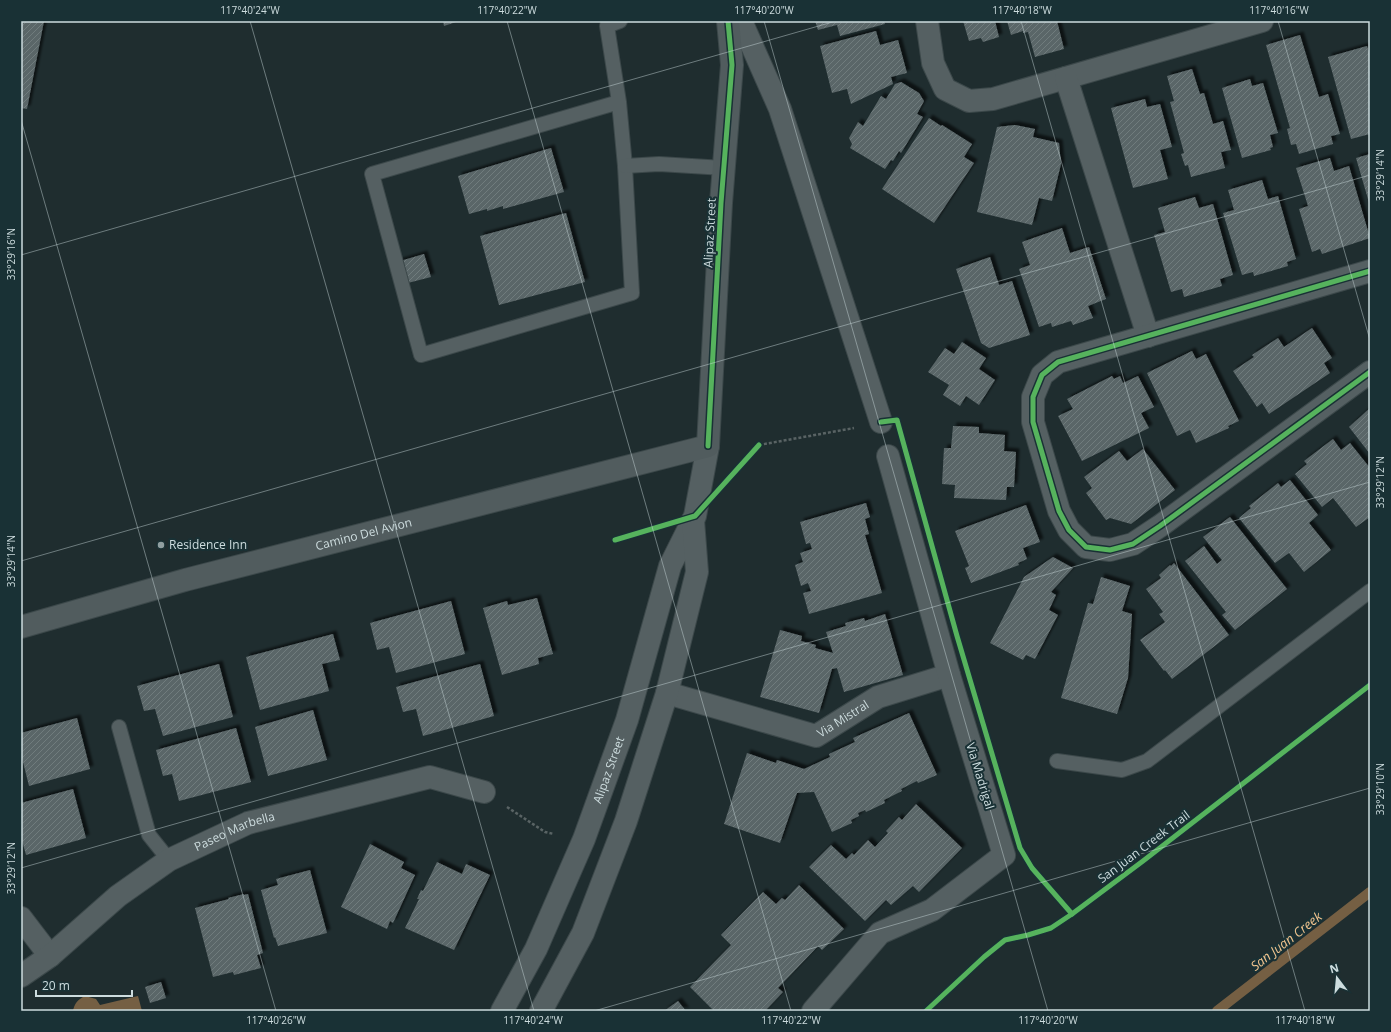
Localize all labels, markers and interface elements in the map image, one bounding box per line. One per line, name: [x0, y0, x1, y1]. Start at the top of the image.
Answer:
text: 117°40'24"W: [220, 3, 281, 17]
text: 117°40'22"W: [477, 3, 538, 17]
text: 117°40'20"W: [734, 3, 795, 17]
text: 117°40'18"W: [992, 3, 1053, 17]
text: 117°40'16"W: [1249, 3, 1310, 17]
text: 33°29'14"N: [1373, 149, 1387, 201]
street label: Alipaz Street: [699, 198, 720, 268]
text: 33°29'16"N: [4, 228, 18, 280]
text: 33°29'12"N: [1373, 456, 1387, 508]
street label: Camino Del Avion: [313, 513, 414, 554]
text: 33°29'14"N: [4, 535, 18, 587]
place label: Residence Inn: [169, 536, 247, 553]
marker: Residence Inn: [156, 540, 166, 550]
street label: Via Mistral: [814, 696, 872, 741]
street label: Alipaz Street: [589, 734, 628, 806]
street label: Via Madrigal: [962, 740, 999, 811]
text: 33°29'10"N: [1373, 763, 1387, 815]
street label: San Juan Creek Trail: [1094, 806, 1193, 887]
street label: Paseo Marbella: [191, 808, 277, 855]
text: 33°29'12"N: [4, 842, 18, 894]
water label: San Juan Creek: [1247, 907, 1326, 975]
north arrow: [1317, 958, 1357, 998]
text: N: [1328, 959, 1340, 976]
scale bar: [36, 972, 132, 998]
text: 20 m: [42, 977, 70, 994]
text: 117°40'26"W: [246, 1013, 307, 1027]
text: 117°40'24"W: [503, 1013, 564, 1027]
text: 117°40'22"W: [761, 1013, 822, 1027]
text: 117°40'20"W: [1018, 1013, 1079, 1027]
text: 117°40'18"W: [1275, 1013, 1336, 1027]

